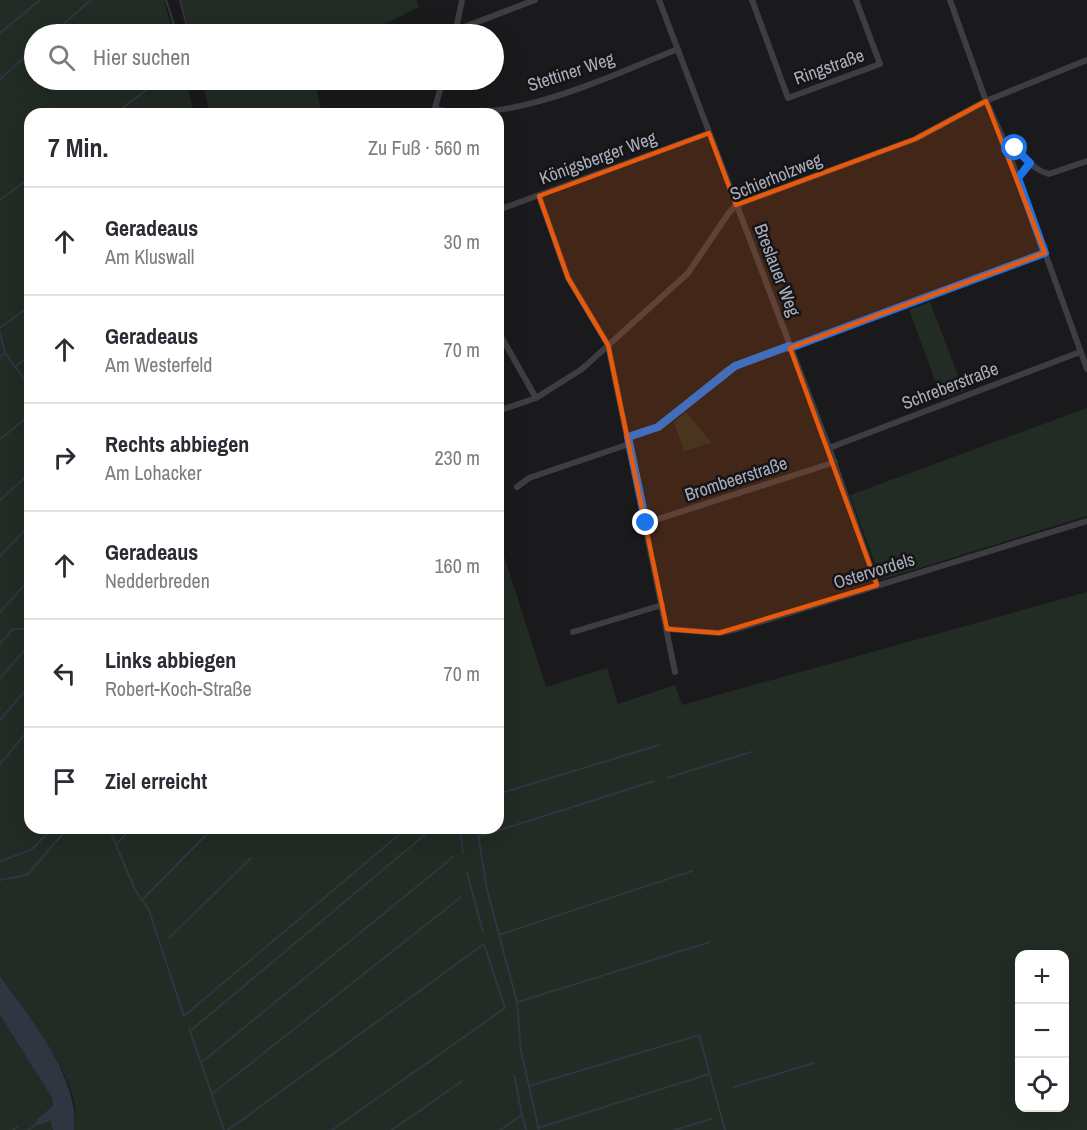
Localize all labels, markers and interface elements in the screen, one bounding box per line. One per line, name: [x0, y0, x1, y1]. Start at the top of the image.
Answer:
search box: [24, 24, 504, 90]
icon: search: [45, 41, 78, 74]
text: Hier suchen: [93, 42, 190, 72]
street label: Ringstraße: [790, 42, 867, 91]
street label: Stettiner Weg: [524, 45, 618, 97]
street label: Königsberger Weg: [536, 125, 661, 190]
text: 7 Min.: [48, 130, 108, 165]
text: Zu Fuß · 560 m: [368, 134, 480, 161]
route start: [1001, 134, 1027, 160]
street label: Schierholzweg: [726, 147, 826, 206]
text: Geradeaus: [105, 213, 198, 243]
street label: Breslauer Weg: [748, 220, 807, 320]
icon: ahead: [48, 225, 81, 258]
text: 30 m: [444, 228, 480, 255]
text: Am Kluswall: [105, 243, 194, 270]
text: Geradeaus: [105, 321, 198, 351]
icon: ahead: [48, 333, 81, 366]
text: 70 m: [444, 336, 480, 363]
text: Am Westerfeld: [105, 351, 212, 378]
street label: Schreberstraße: [898, 356, 1002, 415]
text: Rechts abbiegen: [105, 429, 249, 459]
icon: right: [48, 441, 81, 474]
text: 230 m: [434, 444, 480, 471]
street label: Brombeerstraße: [681, 450, 790, 507]
text: Am Lohacker: [105, 459, 202, 486]
route end: [632, 509, 658, 535]
text: Geradeaus: [105, 537, 198, 567]
street label: Ostervordels: [830, 546, 918, 595]
icon: ahead: [48, 549, 81, 582]
text: 160 m: [434, 552, 480, 579]
text: Nedderbreden: [105, 567, 210, 594]
text: Links abbiegen: [105, 645, 236, 675]
icon: left: [48, 657, 81, 690]
text: 70 m: [444, 660, 480, 687]
text: Robert-Koch-Straße: [105, 675, 252, 702]
icon: arrive: [48, 765, 81, 798]
text: Ziel erreicht: [105, 766, 207, 796]
map controls: [1015, 950, 1069, 1112]
button: +: [1015, 950, 1069, 1004]
button: −: [1015, 1004, 1069, 1058]
button: locate: [1015, 1058, 1069, 1112]

